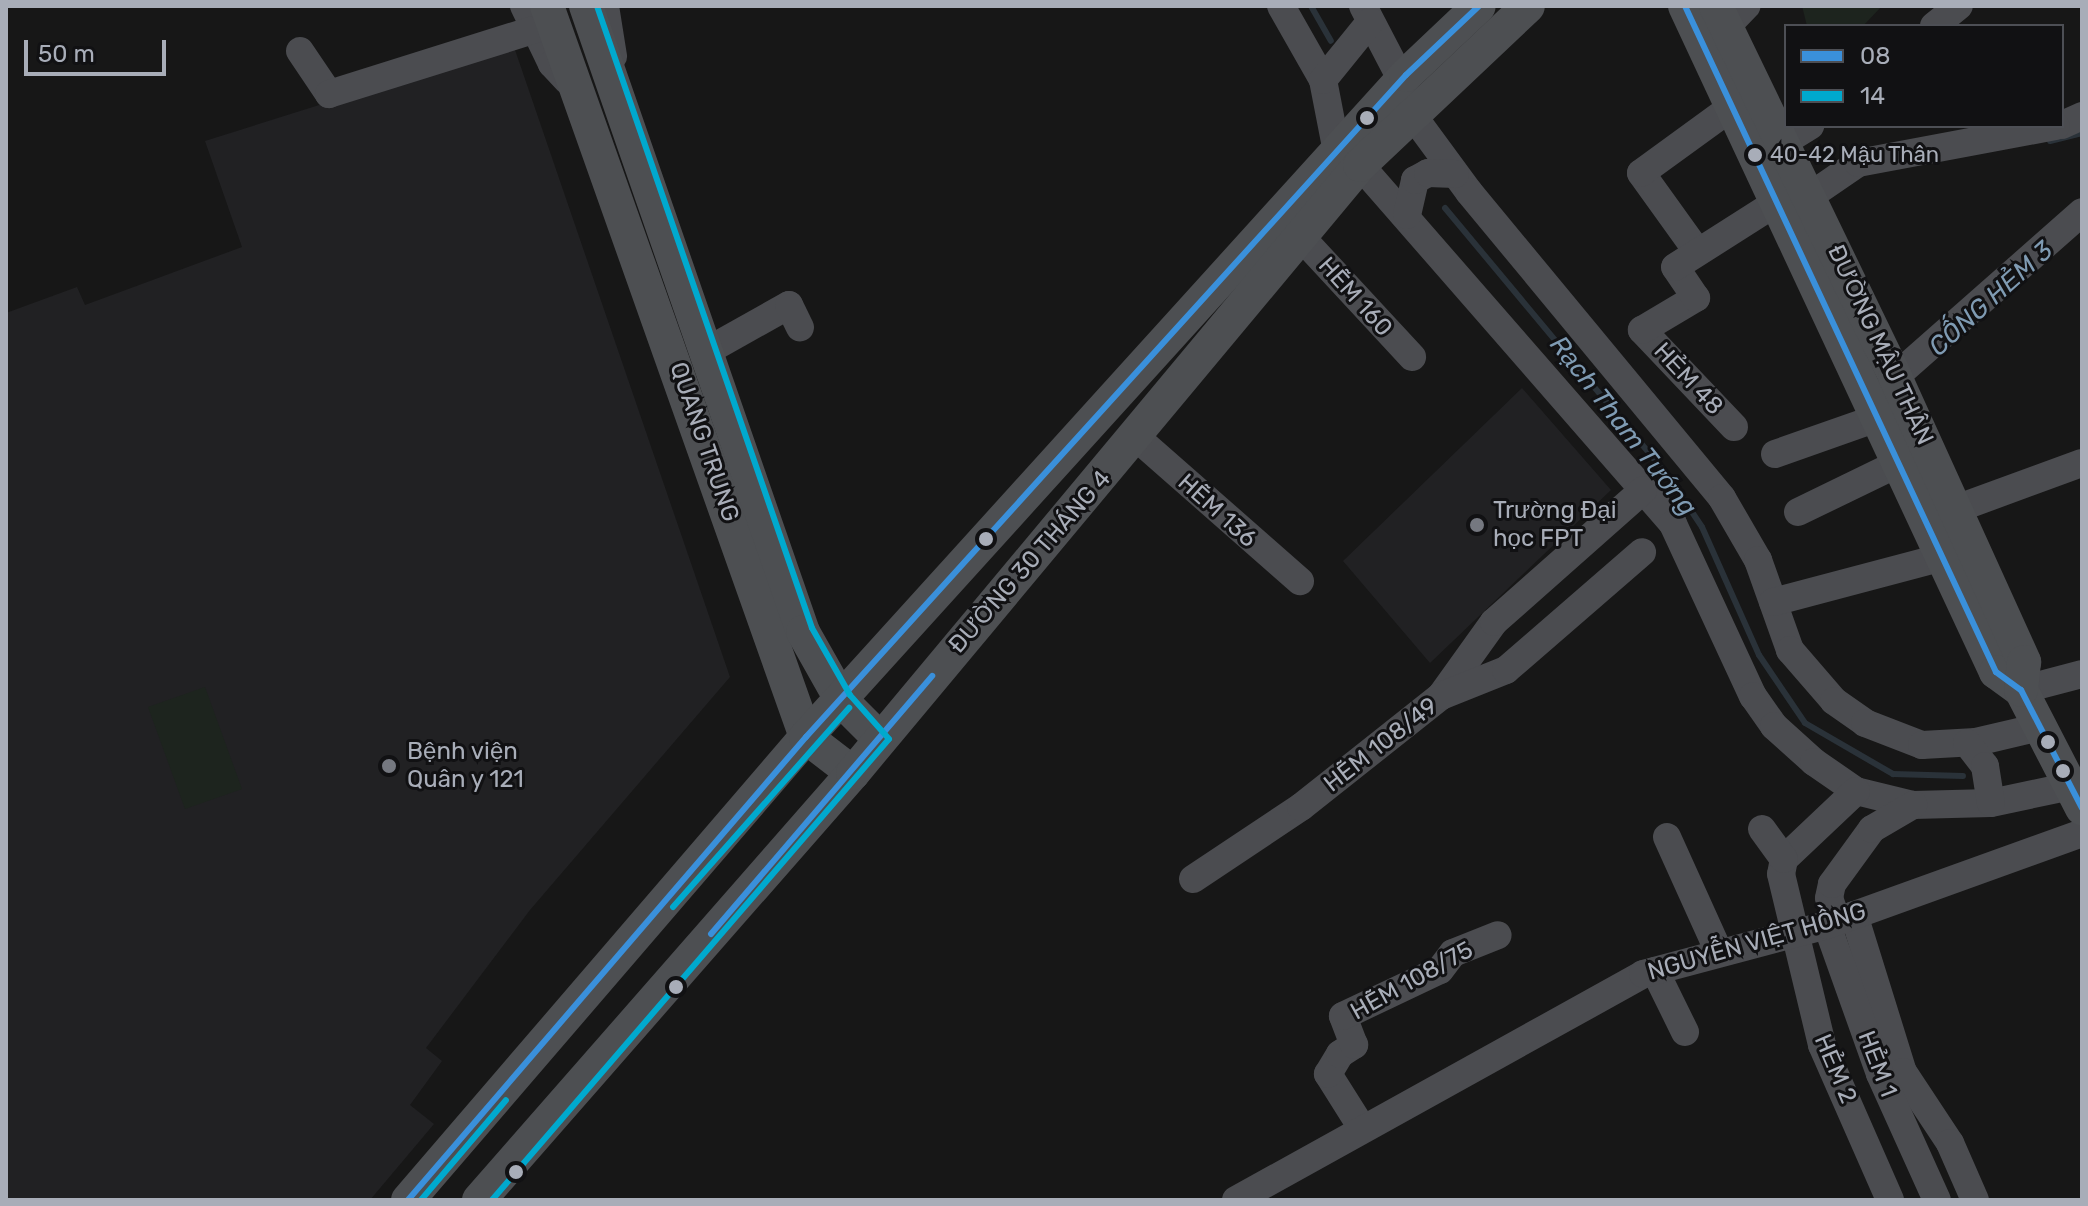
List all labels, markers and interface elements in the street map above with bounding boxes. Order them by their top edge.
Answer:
scale bar [28,24,170,74]
legend [1784,24,2064,128]
text: 50 m [38,40,95,68]
text: 08 [1860,42,1891,70]
text: 14 [1860,82,1885,110]
unlabelled marker [1359,110,1375,126]
place label: 40-42 Mậu Thân [1770,142,1940,168]
marker: 40-42 Mậu Thân [1747,147,1763,163]
water label: CỐNG HẺM 3 [1923,235,2059,363]
street label: ĐƯỜNG MẬU THÂN [1821,240,1939,450]
street label: HẼM 160 [1312,251,1398,343]
water label: Rạch Tham Tướng [1542,329,1704,523]
street label: HẺM 48 [1647,337,1729,421]
street label: QUANG TRUNG [663,358,745,526]
street label: ĐƯỜNG 30 THÁNG 4 [943,465,1117,659]
street label: HẼM 136 [1172,468,1262,554]
place label: Trường Đại học FPT [1493,497,1617,553]
marker: Trường Đại học FPT [1468,516,1486,534]
unlabelled marker [978,531,994,547]
street label: HẼM 108/49 [1318,692,1444,798]
unlabelled marker [2040,734,2056,750]
place label: Bệnh viện Quân y 121 [407,738,525,794]
marker: Bệnh viện Quân y 121 [378,755,400,777]
unlabelled marker [2055,763,2071,779]
street label: NGUYỄN VIỆT HỒNG [1644,897,1870,987]
street label: HẼM 108/75 [1346,936,1478,1026]
unlabelled marker [668,979,684,995]
street label: HẺM 1 [1851,1027,1903,1101]
street label: HẺM 2 [1808,1030,1862,1108]
unlabelled marker [508,1164,524,1180]

